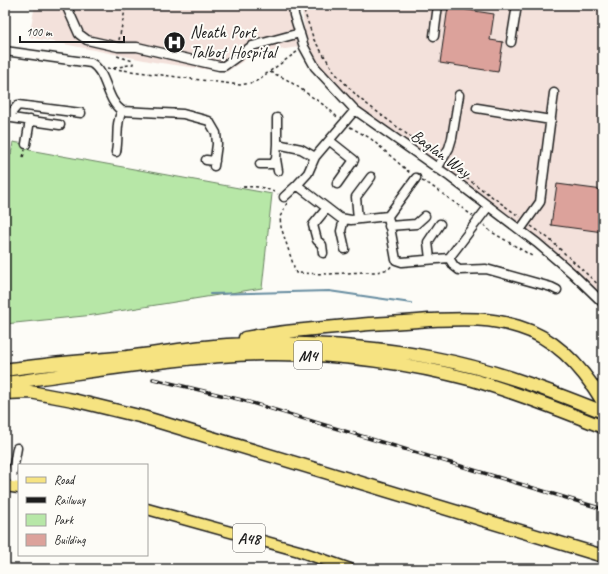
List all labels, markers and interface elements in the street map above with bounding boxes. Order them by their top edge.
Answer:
scale bar [20,18,124,44]
place label: Neath Port Talbot Hospital [190,22,279,63]
text: 100 m [26,24,53,40]
hospital icon: Neath Port Talbot Hospital [162,29,188,55]
street label: Baglan Way [407,125,476,183]
road number: M4 [294,341,322,369]
legend [18,464,148,556]
text: Road [54,472,76,488]
text: Railway [54,492,86,508]
text: Park [54,512,75,528]
road number: A48 [233,524,265,552]
text: Building [54,532,86,548]

